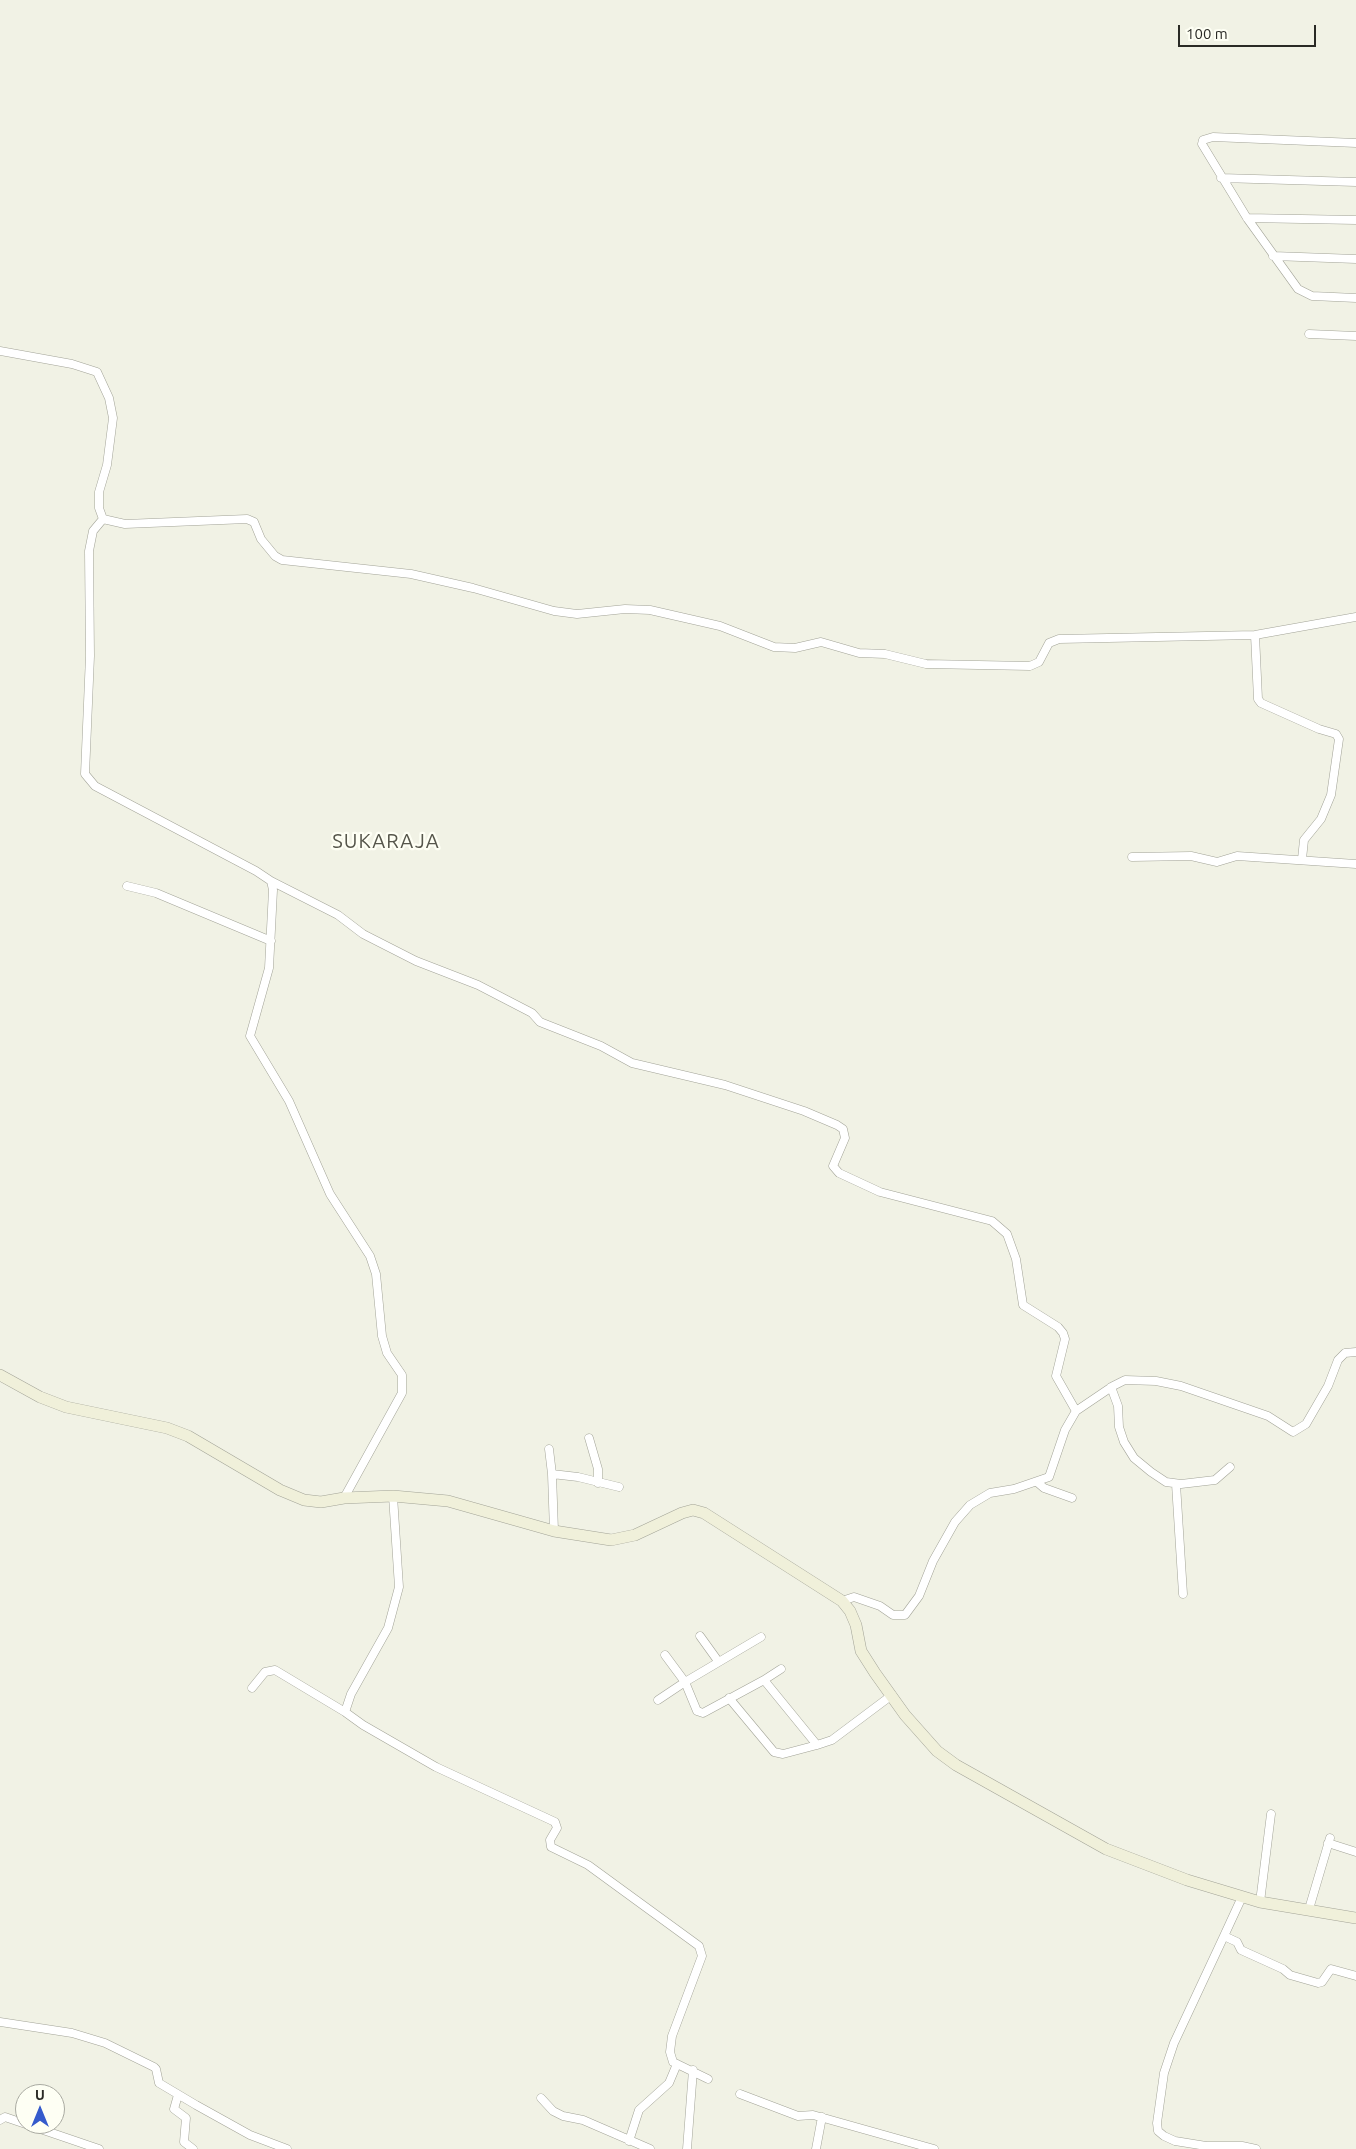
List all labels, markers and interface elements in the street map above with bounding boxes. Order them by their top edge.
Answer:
scale bar [1181,15,1318,47]
text: 100 m [1186,25,1228,42]
district label: SUKARAJA [331,829,441,853]
north arrow [15,2084,65,2134]
text: U [35,2087,45,2103]

